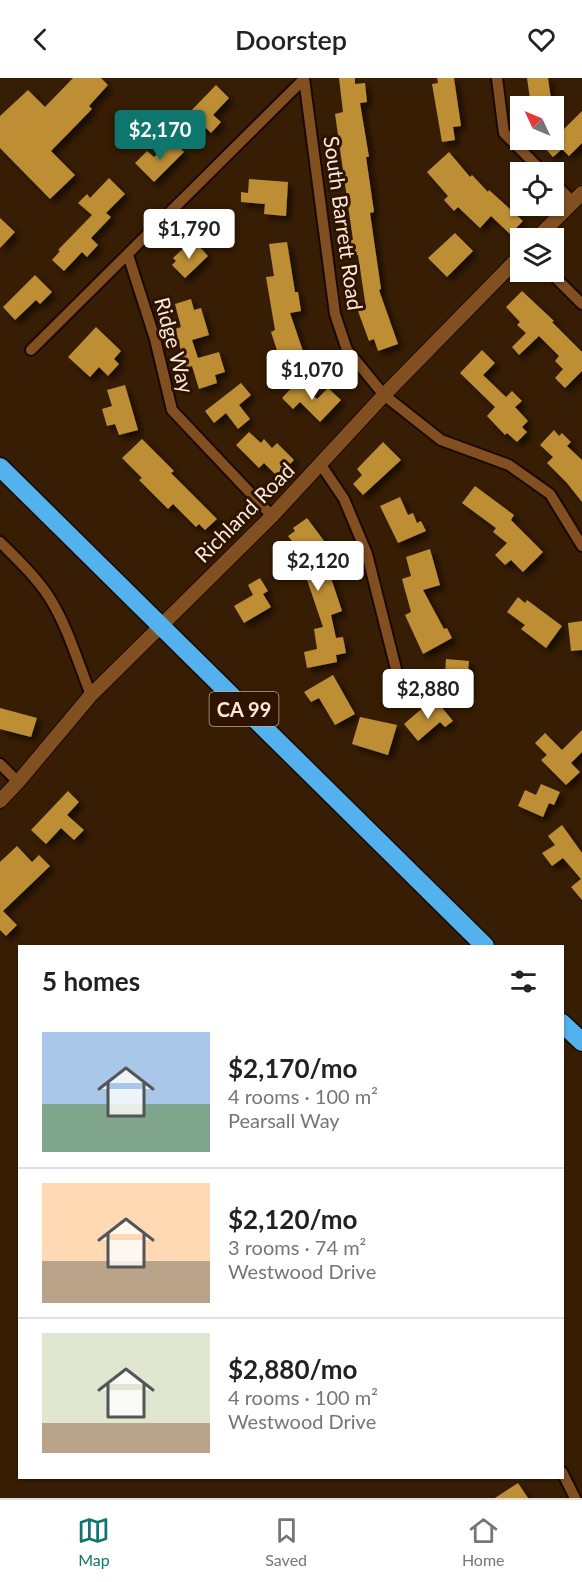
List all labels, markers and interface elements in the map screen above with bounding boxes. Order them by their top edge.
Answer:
icon: back [24,23,57,56]
text: Doorstep [235,23,347,56]
icon: heart [525,23,558,56]
north arrow [510,96,564,150]
map controls [510,96,564,282]
pin: $2,170 [111,110,209,161]
text: $2,170 [129,117,191,141]
street label: South Barrett Road [319,134,369,312]
button: locate [510,162,564,216]
pin: $1,790 [140,209,238,260]
text: $1,790 [158,216,220,240]
button: layers [510,228,564,282]
street label: Ridge Way [150,294,200,396]
pin: $1,070 [263,350,361,401]
text: $1,070 [281,357,343,381]
street label: Richland Road [189,457,299,567]
pin: $2,120 [269,541,367,592]
text: $2,120 [287,548,349,572]
pin: $2,880 [379,669,477,720]
text: $2,880 [397,676,459,700]
road number: CA 99 [210,692,278,726]
text: 5 homes [42,965,140,997]
icon: filters [507,965,540,998]
text: $2,170/mo [228,1052,358,1084]
icon: home [90,1056,162,1128]
text: 4 rooms · 100 m² [228,1084,378,1108]
text: Pearsall Way [228,1108,340,1132]
text: $2,120/mo [228,1203,358,1235]
icon: home [90,1207,162,1279]
text: 3 rooms · 74 m² [228,1235,366,1259]
text: Westwood Drive [228,1259,376,1283]
text: $2,880/mo [228,1353,358,1385]
icon: home [90,1357,162,1429]
text: 4 rooms · 100 m² [228,1385,378,1409]
text: Westwood Drive [228,1409,376,1433]
tab: Map [77,1514,110,1569]
tab: Saved [265,1514,307,1569]
tab: Home [462,1514,505,1569]

